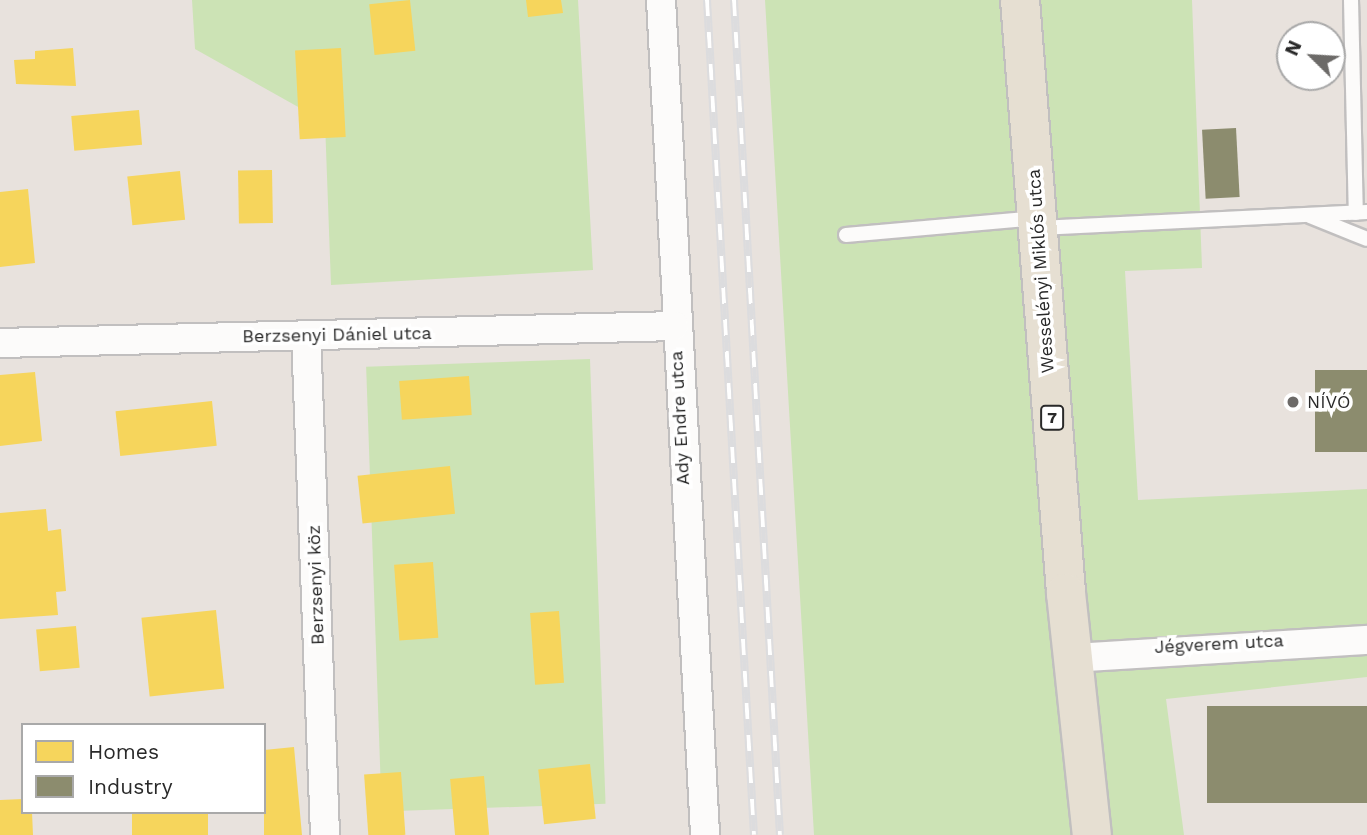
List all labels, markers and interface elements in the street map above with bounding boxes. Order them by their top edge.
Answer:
north arrow [1276,21,1346,91]
text: N [1280,37,1307,59]
street label: Wesselényi Miklós utca [1023,168,1059,374]
street label: Berzsenyi Dániel utca [242,323,432,347]
street label: Ady Endre utca [666,350,694,486]
place label: NÍVÓ [1307,391,1350,413]
marker: NÍVÓ [1285,394,1301,410]
road number: 7 [1040,406,1064,430]
street label: Berzsenyi köz [303,525,329,645]
street label: Jégverem utca [1154,630,1284,658]
legend [21,723,266,814]
text: Homes [88,739,159,764]
text: Industry [88,774,173,799]

